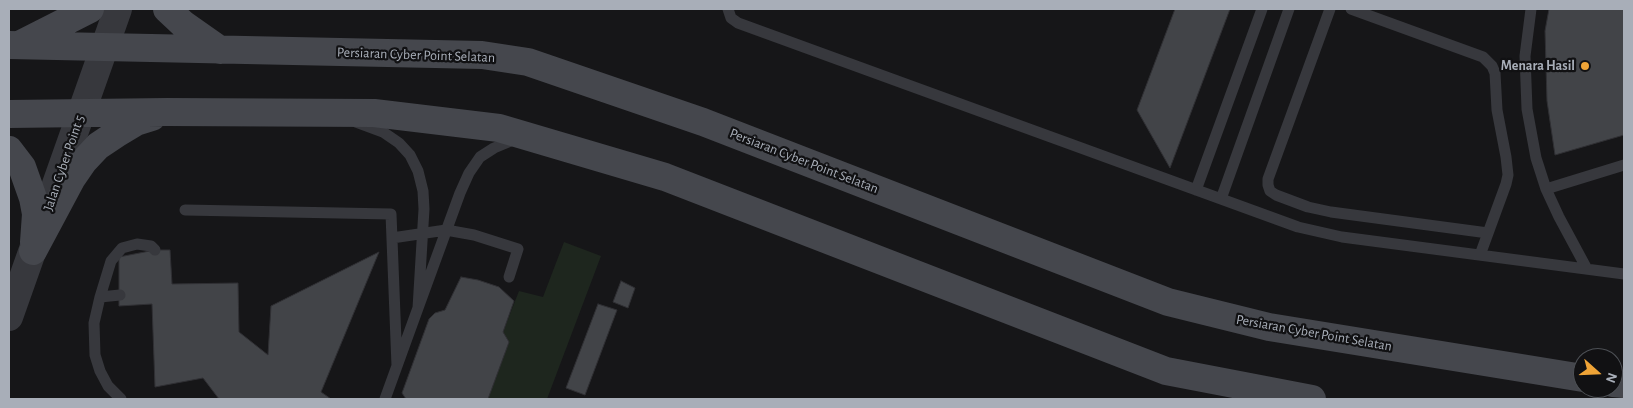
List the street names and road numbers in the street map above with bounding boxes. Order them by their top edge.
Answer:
street label: Persiaran Cyber Point Selatan [337,44,495,66]
street label: Jalan Cyber Point 5 [40,113,88,213]
street label: Persiaran Cyber Point Selatan [727,125,881,197]
street label: Persiaran Cyber Point Selatan [1235,311,1393,355]

